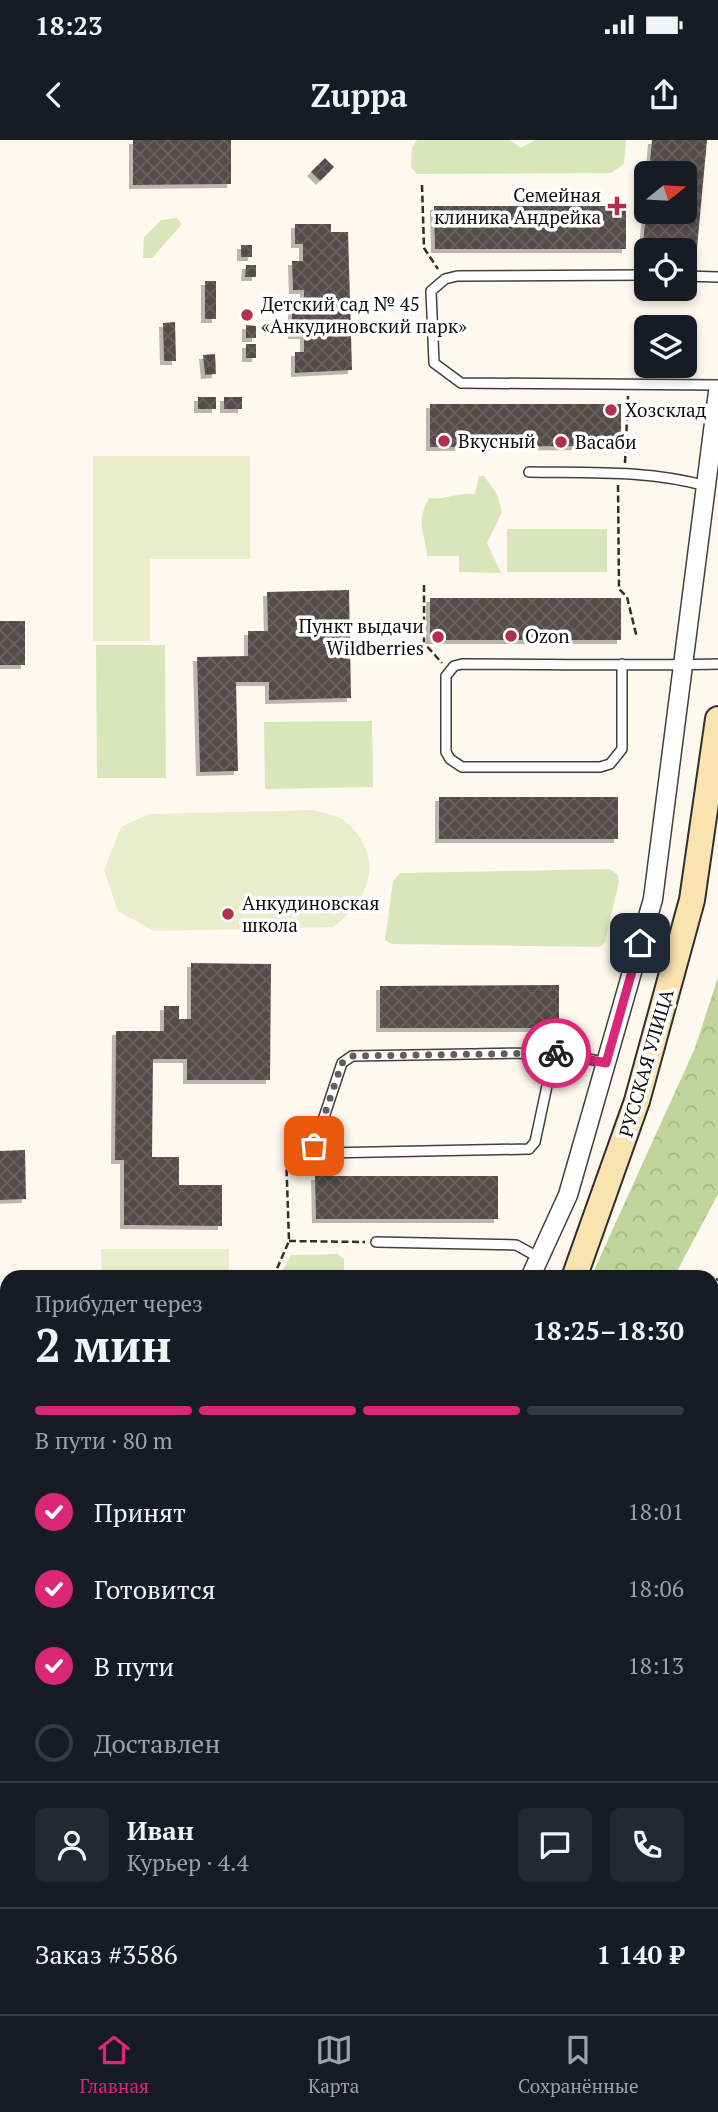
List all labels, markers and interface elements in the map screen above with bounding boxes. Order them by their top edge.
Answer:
text: 18:23 [35,8,103,42]
text: Zuppa [311,74,408,116]
icon: back [35,76,73,114]
icon: share [645,76,683,114]
north arrow [634,161,696,224]
map controls [634,161,697,378]
place label: Семейная клиника Андрейка [434,182,601,229]
marker: Семейная клиника Андрейка [607,196,627,216]
button: locate [634,238,697,301]
place label: Детский сад № 45 «Анкудиновский парк» [261,291,467,338]
marker: Детский сад № 45 «Анкудиновский парк» [239,307,255,323]
button: layers [634,315,697,378]
place label: Хозсклад [625,397,707,422]
marker: Хозсклад [603,402,619,418]
place label: Вкусный [458,428,536,453]
place label: Васаби [575,429,637,454]
marker: Вкусный [436,433,452,449]
marker: Васаби [553,434,569,450]
place label: Пункт выдачи Wildberries [299,613,424,660]
place label: Ozon [525,623,570,648]
marker: Ozon [503,628,519,644]
marker: Пункт выдачи Wildberries [430,629,446,645]
place label: Анкудиновская школа [242,890,380,937]
marker: Анкудиновская школа [220,906,236,922]
pin [610,913,670,973]
icon: home [621,924,659,962]
street label: РУССКАЯ УЛИЦА [612,986,679,1140]
courier [521,1018,591,1088]
icon: bike [537,1034,575,1072]
pin [284,1116,344,1176]
icon: bag [295,1127,333,1165]
text: Прибудет через [35,1288,203,1319]
text: 18:25–18:30 [532,1313,684,1347]
text: 2 мин [35,1314,172,1375]
text: В пути · 80 m [35,1425,173,1456]
icon: check [35,1493,73,1531]
text: Принят [94,1495,186,1529]
text: 18:01 [627,1496,684,1527]
icon: check [35,1570,73,1608]
text: Готовится [94,1572,216,1606]
text: 18:06 [627,1573,684,1604]
icon: check [35,1647,73,1685]
text: В пути [94,1649,174,1683]
text: 18:13 [627,1650,684,1681]
text: Доставлен [94,1726,220,1760]
button: person [35,1808,109,1882]
button: chat [518,1808,592,1882]
button: phone [610,1808,684,1882]
text: Иван [127,1813,194,1847]
text: Курьер · 4.4 [127,1847,249,1878]
text: Заказ #3586 [35,1937,178,1971]
text: 1 140 ₽ [597,1937,684,1971]
tab: Главная [79,2031,149,2098]
tab: Карта [308,2031,359,2098]
tab: Сохранённые [518,2031,639,2098]

